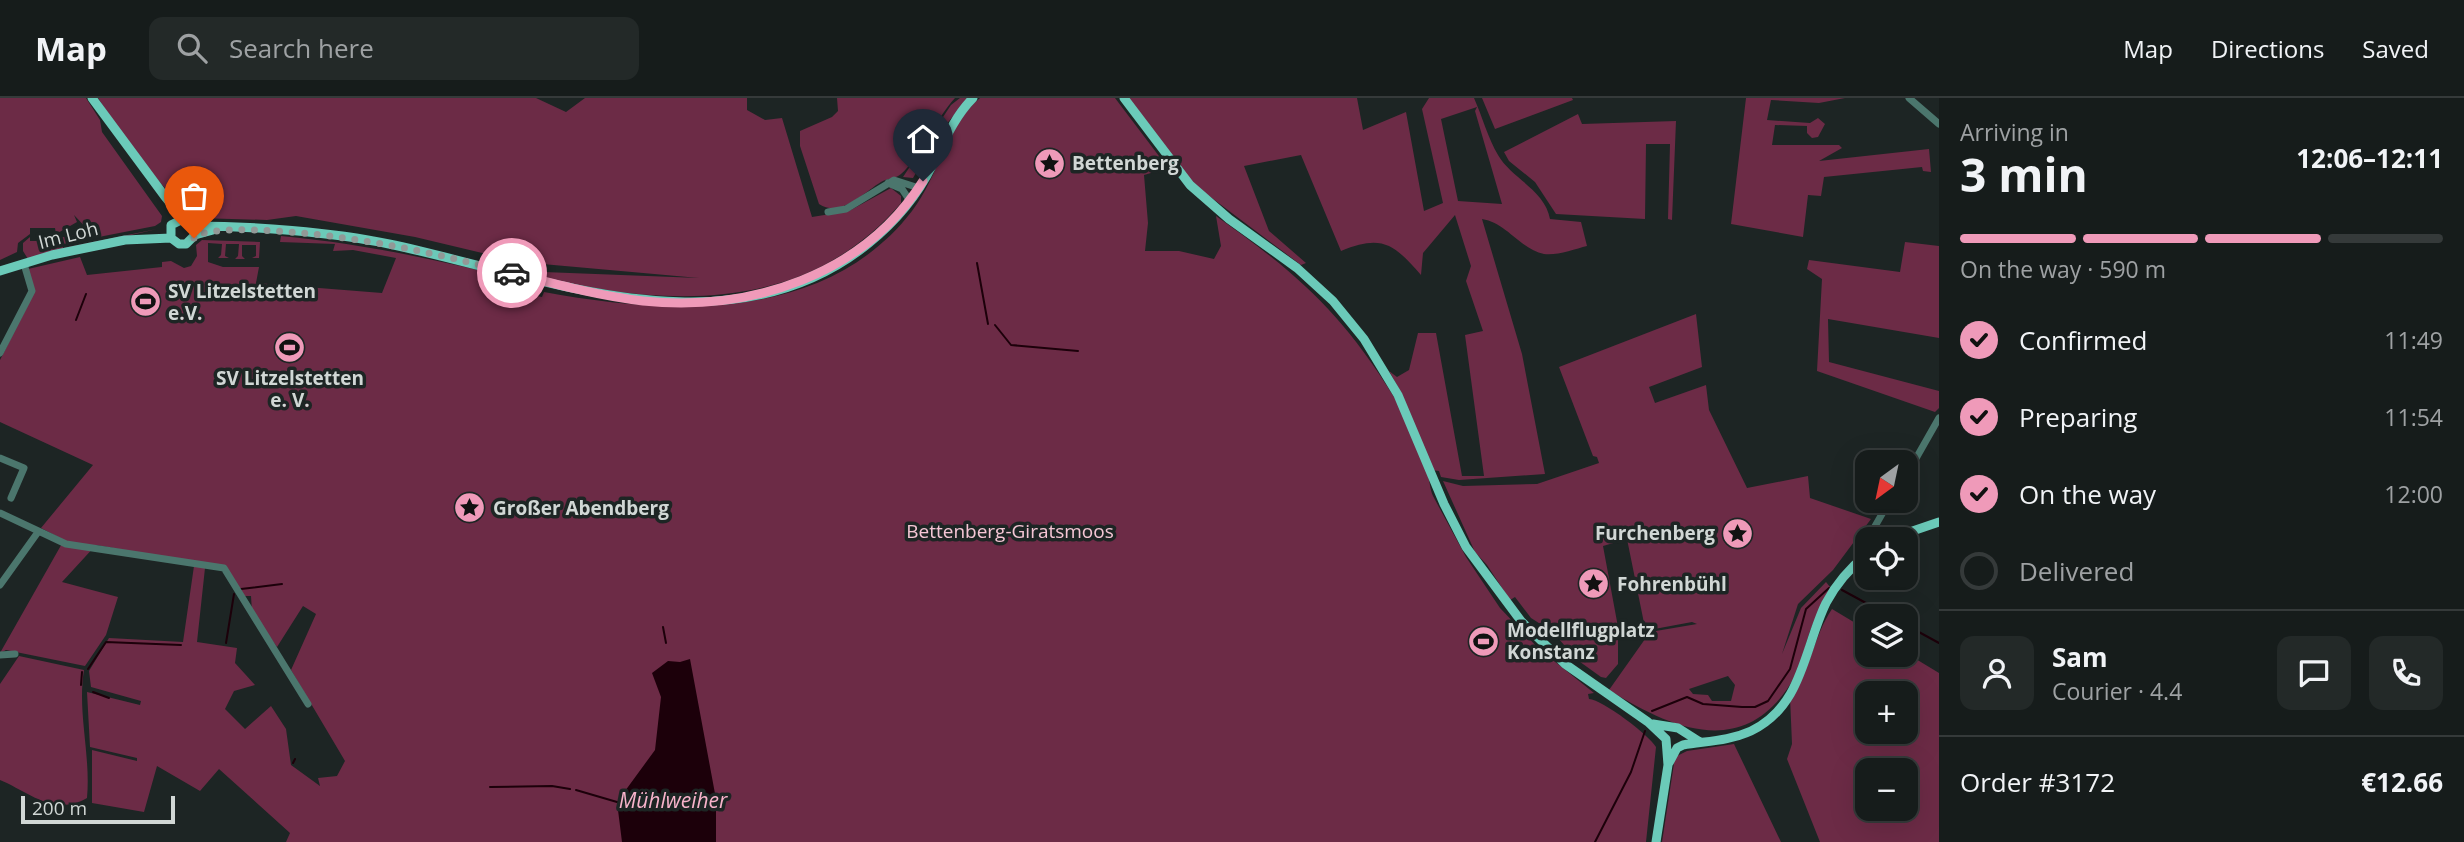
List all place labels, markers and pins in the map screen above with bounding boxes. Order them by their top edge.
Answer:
pin [893,109,953,181]
place icon: Bettenberg [1032,146,1066,180]
place label: Bettenberg [1072,150,1179,176]
pin [164,166,224,238]
place label: SV Litzelstetten e.V. [168,278,316,326]
sports icon: SV Litzelstetten e.V. [128,285,162,319]
sports icon: SV Litzelstetten e. V. [273,330,307,364]
place label: SV Litzelstetten e. V. [216,365,364,413]
place icon: Großer Abendberg [453,491,487,525]
place label: Großer Abendberg [493,495,669,521]
place icon: Furchenberg [1721,516,1755,550]
place label: Furchenberg [1595,520,1715,546]
place icon: Fohrenbühl [1577,567,1611,601]
place label: Fohrenbühl [1617,571,1727,597]
place label: Modellflugplatz Konstanz [1507,617,1655,665]
sports icon: Modellflugplatz Konstanz [1467,624,1501,658]

